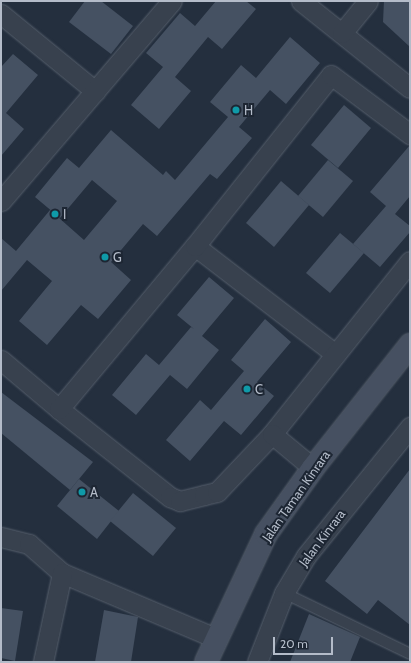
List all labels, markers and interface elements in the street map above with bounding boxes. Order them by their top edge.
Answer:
place label: H [244,102,253,118]
marker: H [231,105,241,115]
place label: I [63,206,66,222]
marker: I [50,209,60,219]
place label: G [113,249,122,265]
marker: G [100,252,110,262]
place label: C [255,381,263,397]
marker: C [242,384,252,394]
street label: Jalan Taman Kinrara [259,448,333,544]
place label: A [90,484,98,500]
marker: A [77,487,87,497]
street label: Jalan Kinrara [296,506,348,570]
scale bar [275,629,335,655]
text: 20 m [280,636,308,651]

